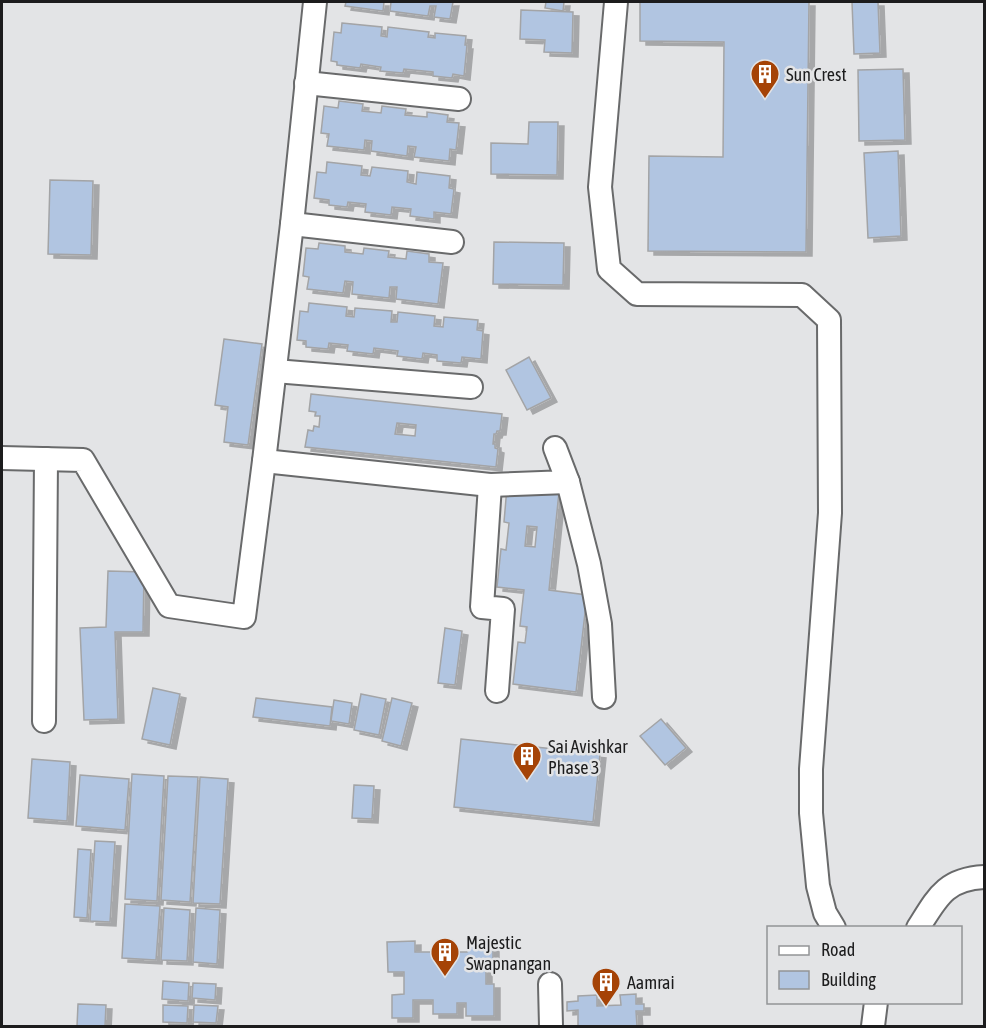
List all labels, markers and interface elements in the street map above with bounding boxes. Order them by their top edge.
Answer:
building icon: Sun Crest [749,58,781,100]
place label: Sun Crest [786,64,847,85]
place label: Sai Avishkar Phase 3 [548,736,628,778]
building icon: Sai Avishkar Phase 3 [511,740,543,782]
legend [767,926,962,1004]
place label: Majestic Swapnangan [466,932,551,974]
building icon: Majestic Swapnangan [429,936,461,978]
text: Road [821,939,855,960]
building icon: Aamrai [590,966,622,1008]
text: Building [821,969,876,990]
place label: Aamrai [627,972,675,993]

